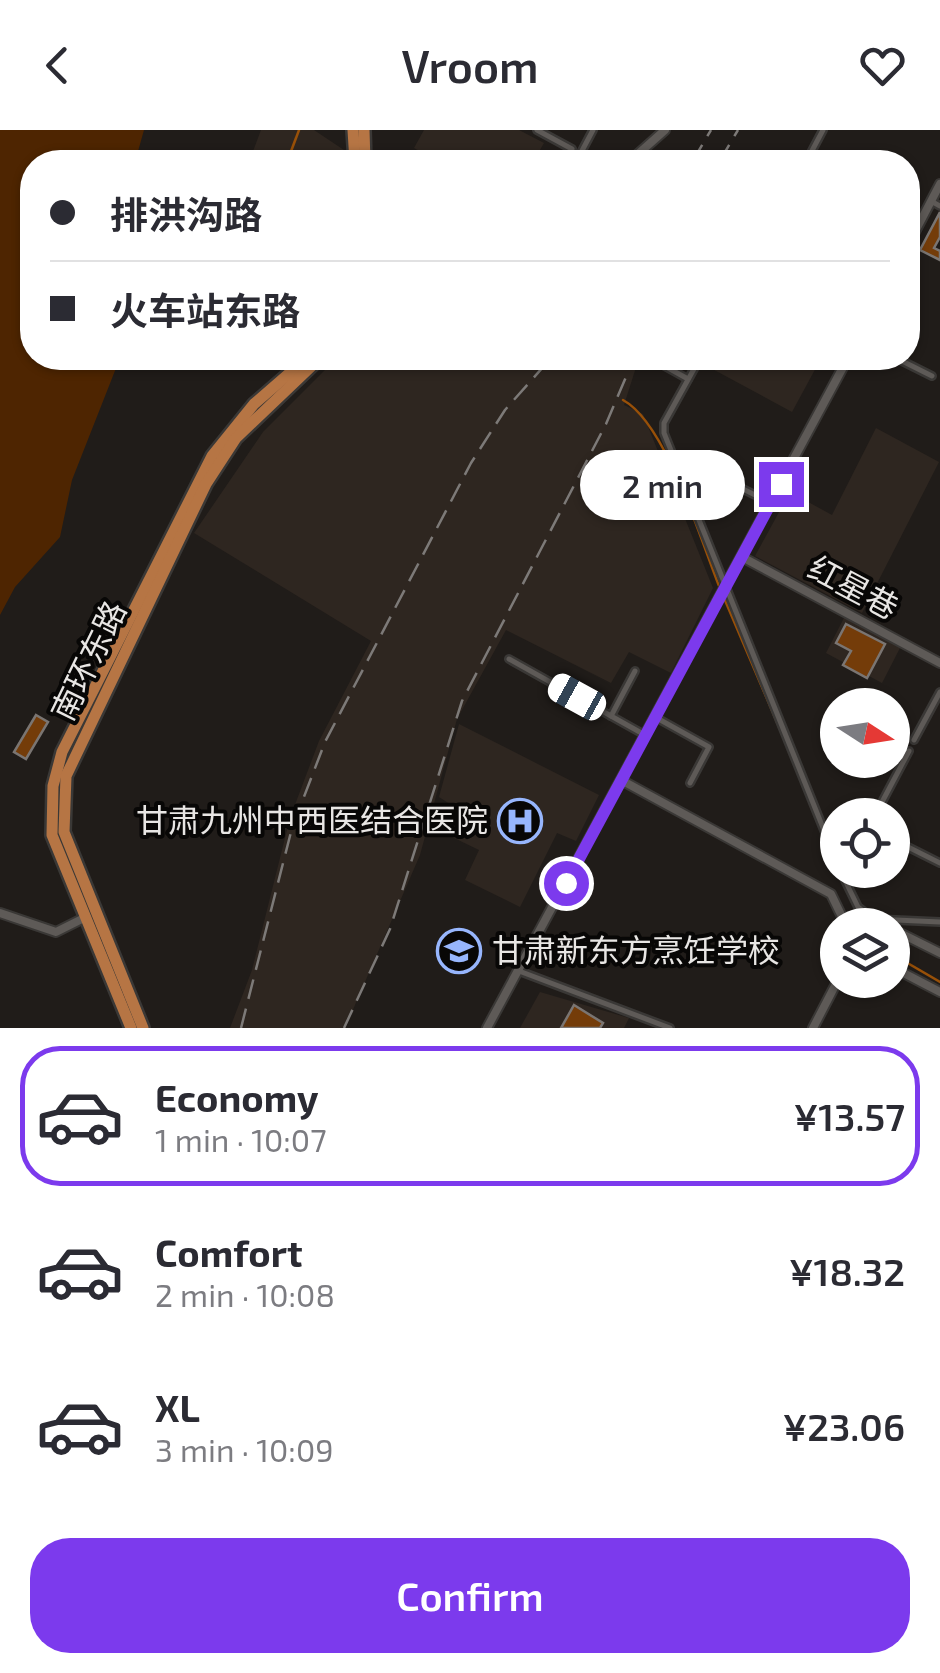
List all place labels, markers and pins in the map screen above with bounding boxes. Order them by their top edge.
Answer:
hospital icon: 甘肃九州中西医结合医院 [497,798,543,844]
place label: 甘肃九州中西医结合医院 [136,800,488,838]
school or university icon: 甘肃新东方烹饪学校 [436,928,482,974]
place label: 甘肃新东方烹饪学校 [492,930,780,968]

